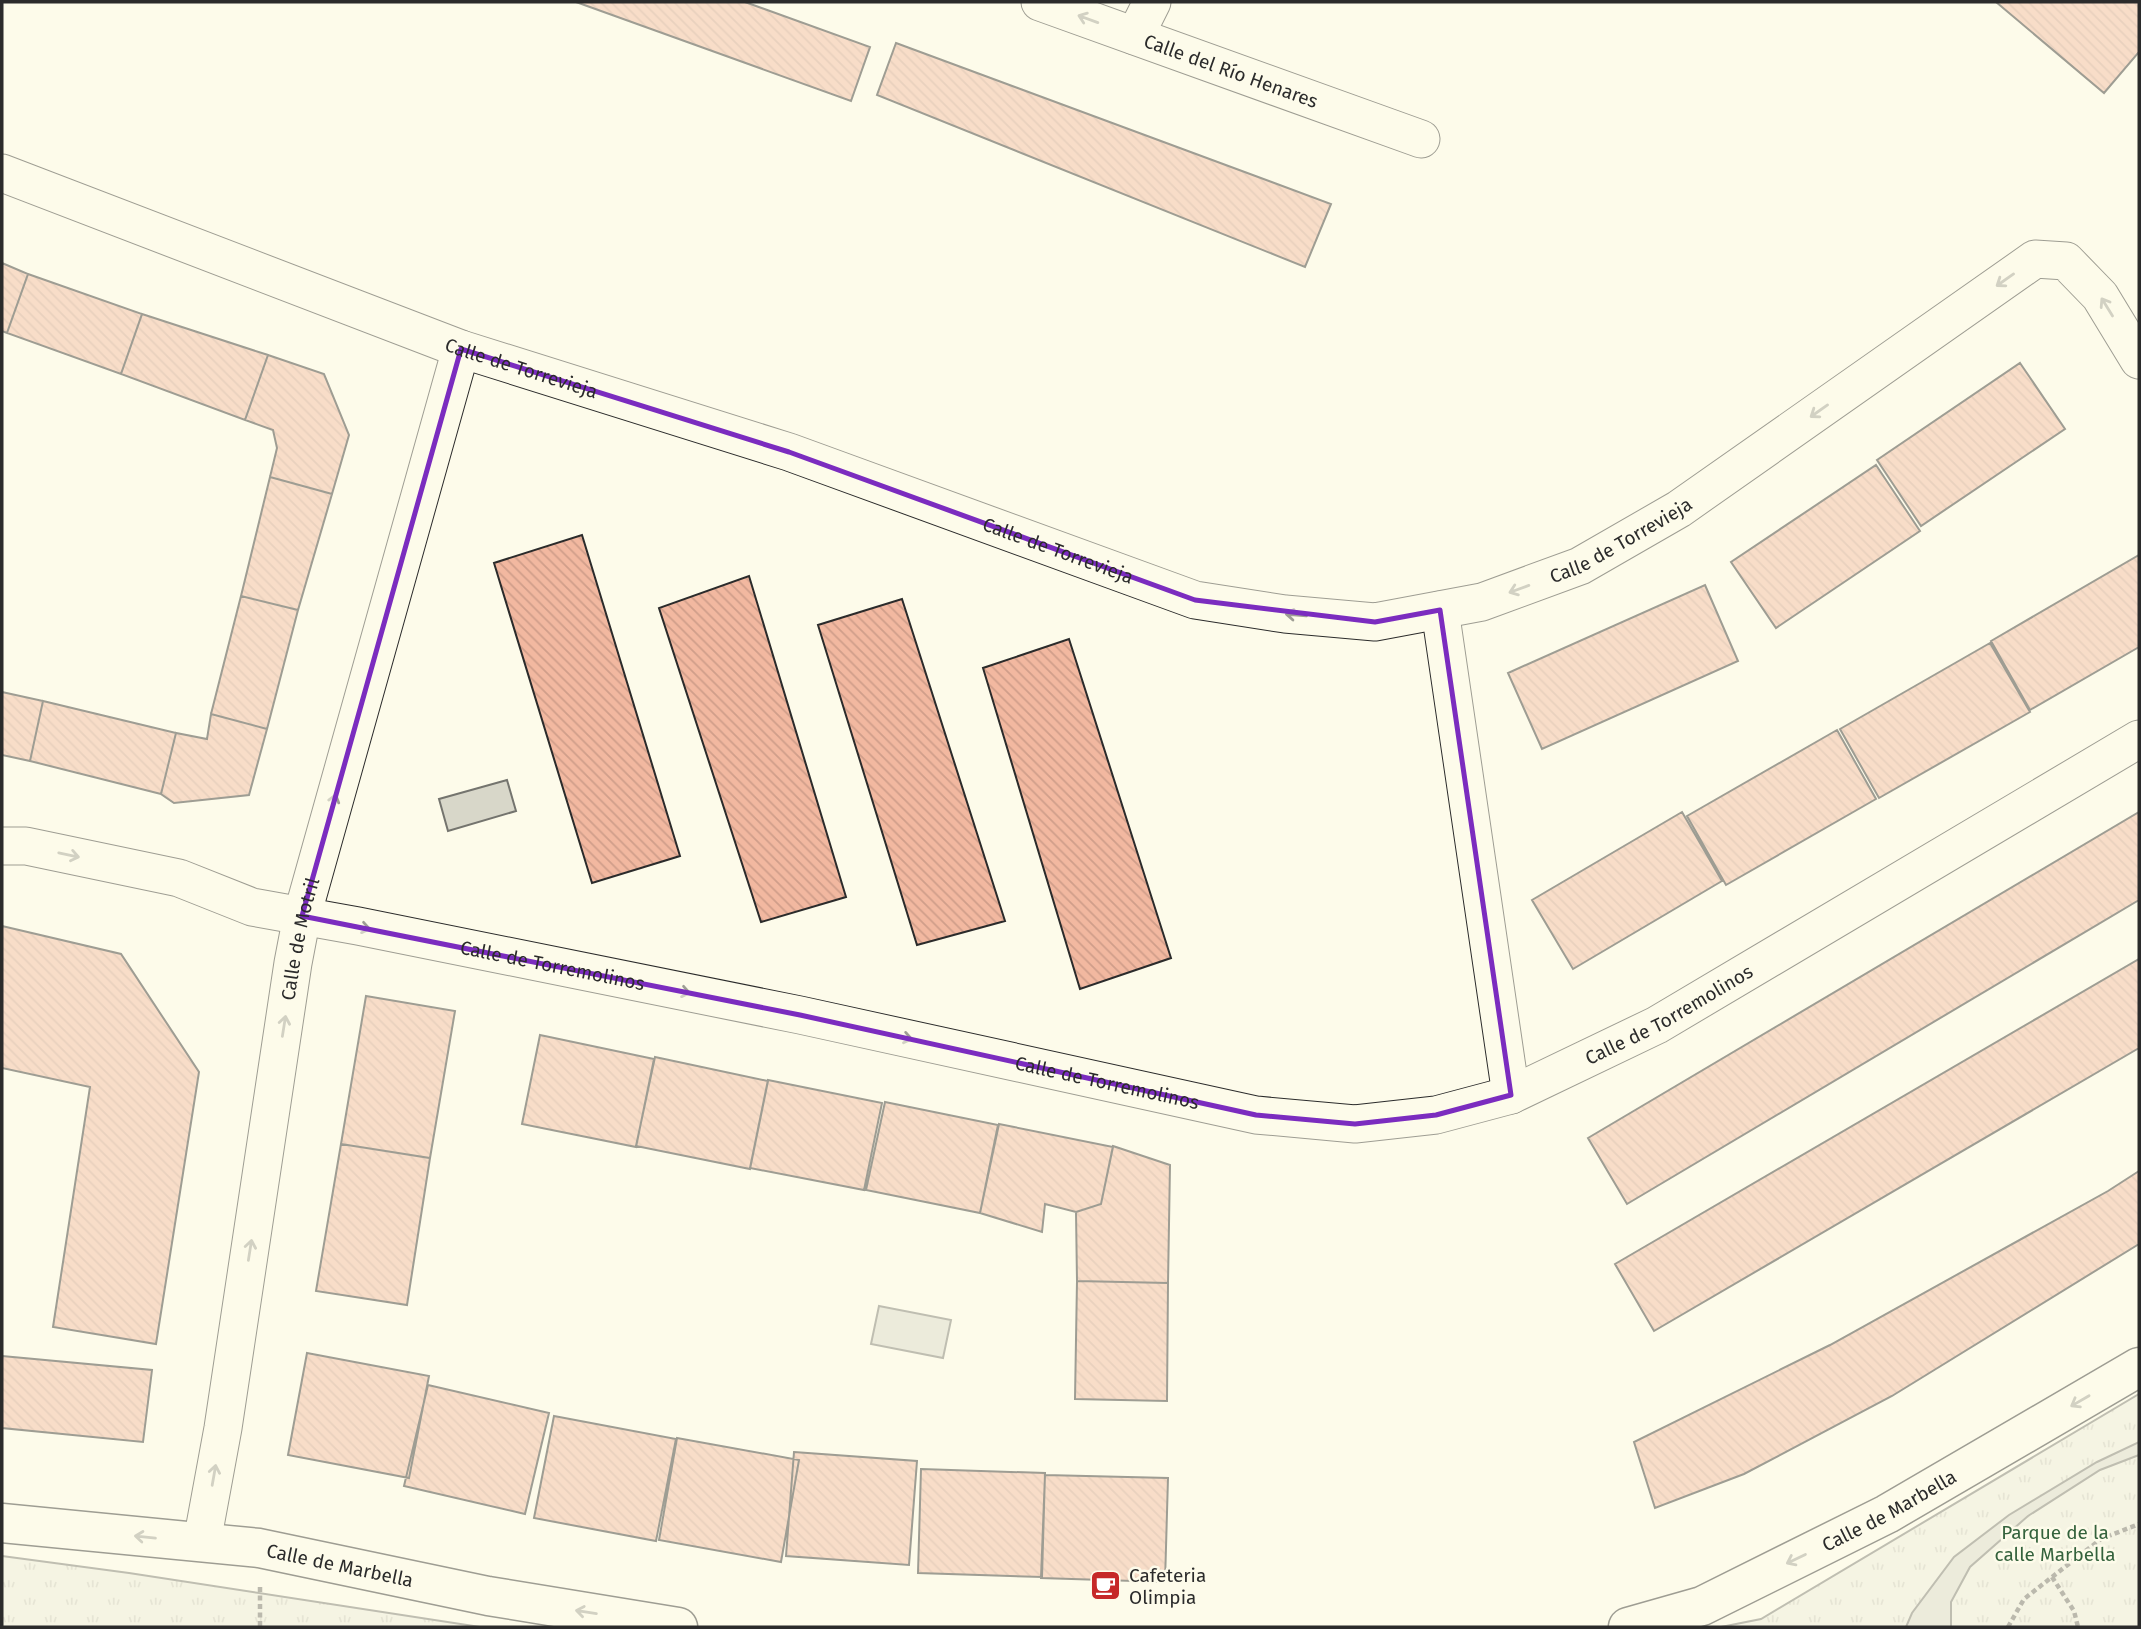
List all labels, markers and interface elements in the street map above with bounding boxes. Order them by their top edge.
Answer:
one-way arrow [1077,12,1099,24]
street label: Calle del Río Henares [1141,29,1321,113]
one-way arrow [1996,273,2015,288]
one-way arrow [2099,298,2113,318]
street label: Calle de Torrevieja [442,333,601,403]
one-way arrow [1810,404,1829,418]
street label: Calle de Torrevieja [1546,493,1697,588]
street label: Calle de Torrevieja [980,513,1137,589]
one-way arrow [1508,583,1530,596]
one-way arrow [1285,608,1308,621]
one-way arrow [328,793,341,815]
one-way arrow [57,849,80,863]
street label: Calle de Motril [277,875,324,1002]
one-way arrow [348,920,371,934]
street label: Calle de Torremolinos [458,936,647,995]
street label: Calle de Torremolinos [1581,960,1757,1070]
one-way arrow [668,984,691,998]
one-way arrow [277,1015,290,1037]
one-way arrow [890,1031,913,1045]
street label: Calle de Torremolinos [1013,1052,1201,1114]
one-way arrow [243,1240,256,1262]
one-way arrow [2071,1395,2091,1409]
one-way arrow [208,1464,221,1487]
street label: Calle de Marbella [1818,1465,1961,1556]
park label: Parque de la calle Marbella [1995,1521,2115,1566]
one-way arrow [134,1530,157,1543]
street label: Calle de Marbella [264,1539,415,1592]
one-way arrow [1786,1553,1807,1567]
place label: Cafeteria Olimpia [1129,1564,1206,1609]
cafe icon: Cafeteria Olimpia [1089,1569,1123,1603]
one-way arrow [575,1605,598,1618]

